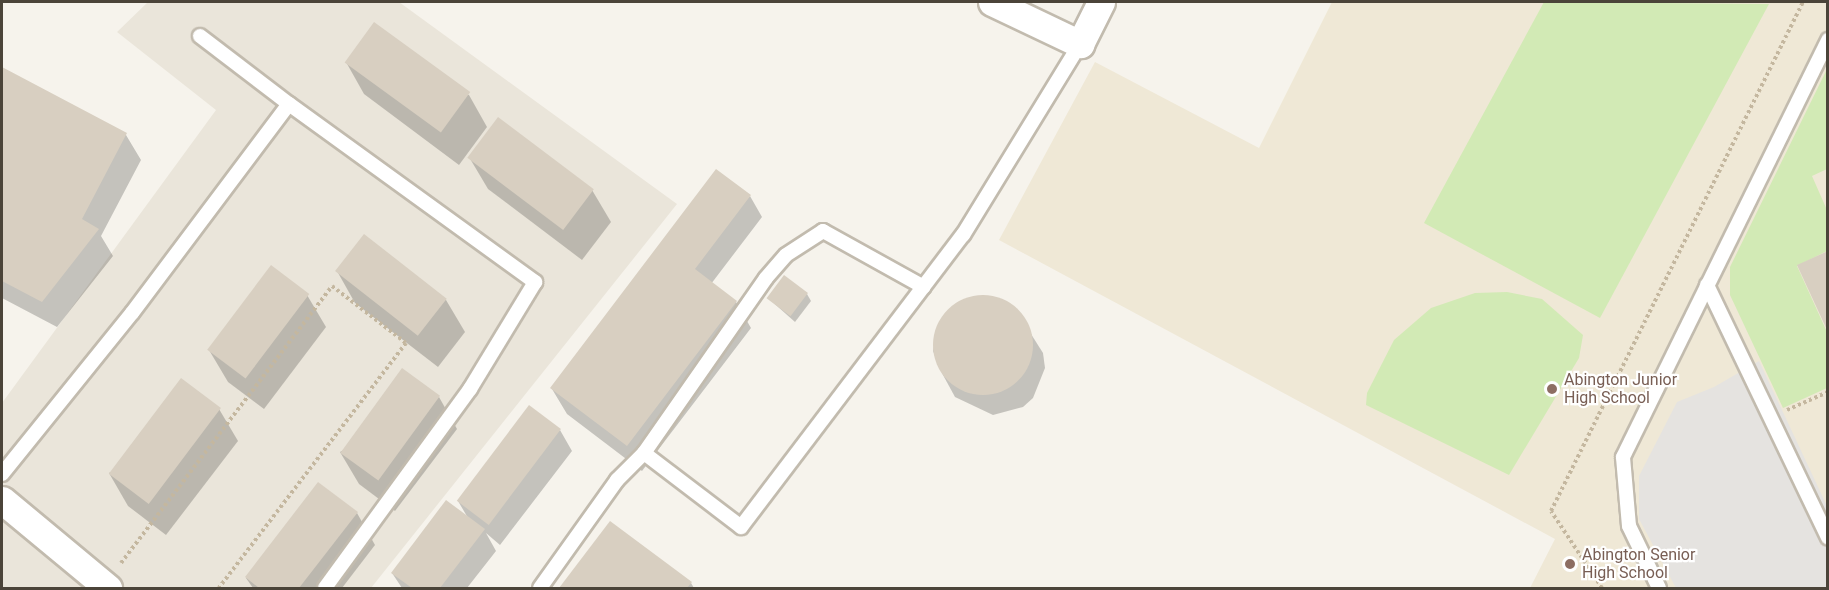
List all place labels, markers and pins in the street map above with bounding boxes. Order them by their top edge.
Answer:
place label: Abington Junior High School [1564,370,1677,408]
marker: Abington Junior High School [1545,382,1559,396]
place label: Abington Senior High School [1582,545,1695,583]
marker: Abington Senior High School [1563,557,1577,571]

